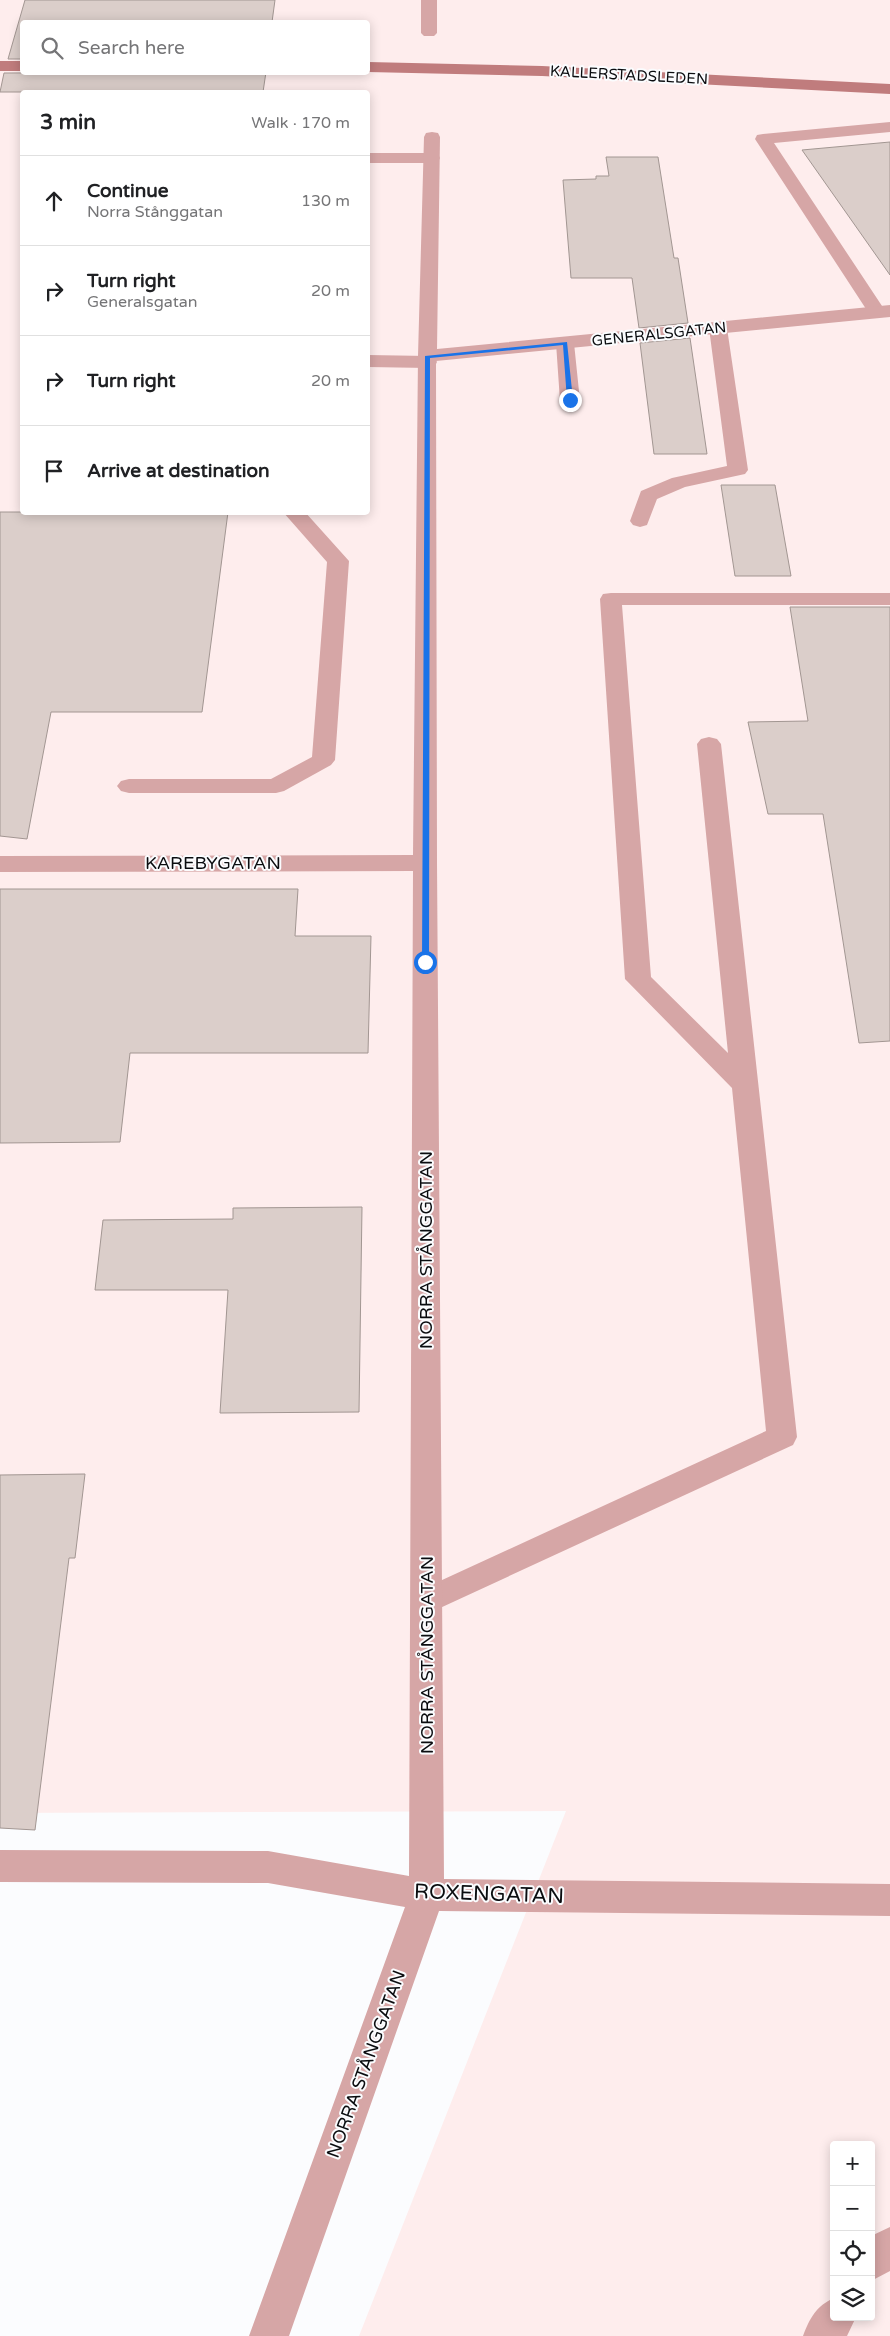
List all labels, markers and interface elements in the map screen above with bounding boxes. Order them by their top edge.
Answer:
search box [20,20,370,75]
icon: search [38,34,66,62]
text: Search here [78,37,185,59]
street label: KALLERSTADSLEDEN [550,62,708,88]
text: 3 min [40,110,96,135]
text: Walk · 170 m [251,113,350,133]
text: Continue [87,180,169,202]
icon: ahead [40,187,68,215]
text: 130 m [301,191,350,211]
text: Norra Stånggatan [87,202,223,222]
text: Turn right [87,270,175,292]
icon: right [40,277,68,305]
text: 20 m [311,281,350,301]
text: Generalsgatan [87,292,198,312]
street label: GENERALSGATAN [591,318,727,350]
icon: right [40,367,68,395]
text: Turn right [87,370,175,392]
text: 20 m [311,371,350,391]
route end [559,389,582,412]
icon: arrive [40,457,68,485]
text: Arrive at destination [87,460,270,482]
street label: KAREBYGATAN [145,852,281,874]
route start [414,951,437,974]
street label: NORRA STÅNGGATAN [415,1151,437,1349]
street label: NORRA STÅNGGATAN [416,1556,438,1754]
street label: ROXENGATAN [414,1879,564,1909]
street label: NORRA STÅNGGATAN [322,1967,410,2161]
map controls [830,2141,875,2321]
button: + [830,2141,875,2186]
button: − [830,2186,875,2231]
button: locate [830,2231,875,2276]
button: layers [830,2276,875,2321]

